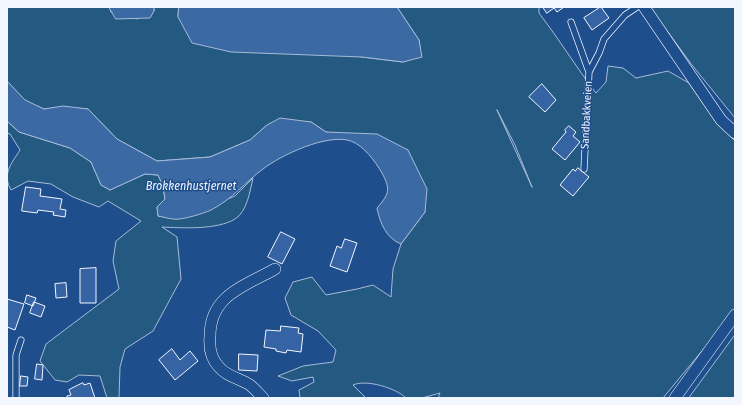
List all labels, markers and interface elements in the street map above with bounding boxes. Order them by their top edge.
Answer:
street label: Sandbakkveien [579,81,595,149]
water label: Brokkenhustjernet [146,180,236,194]

